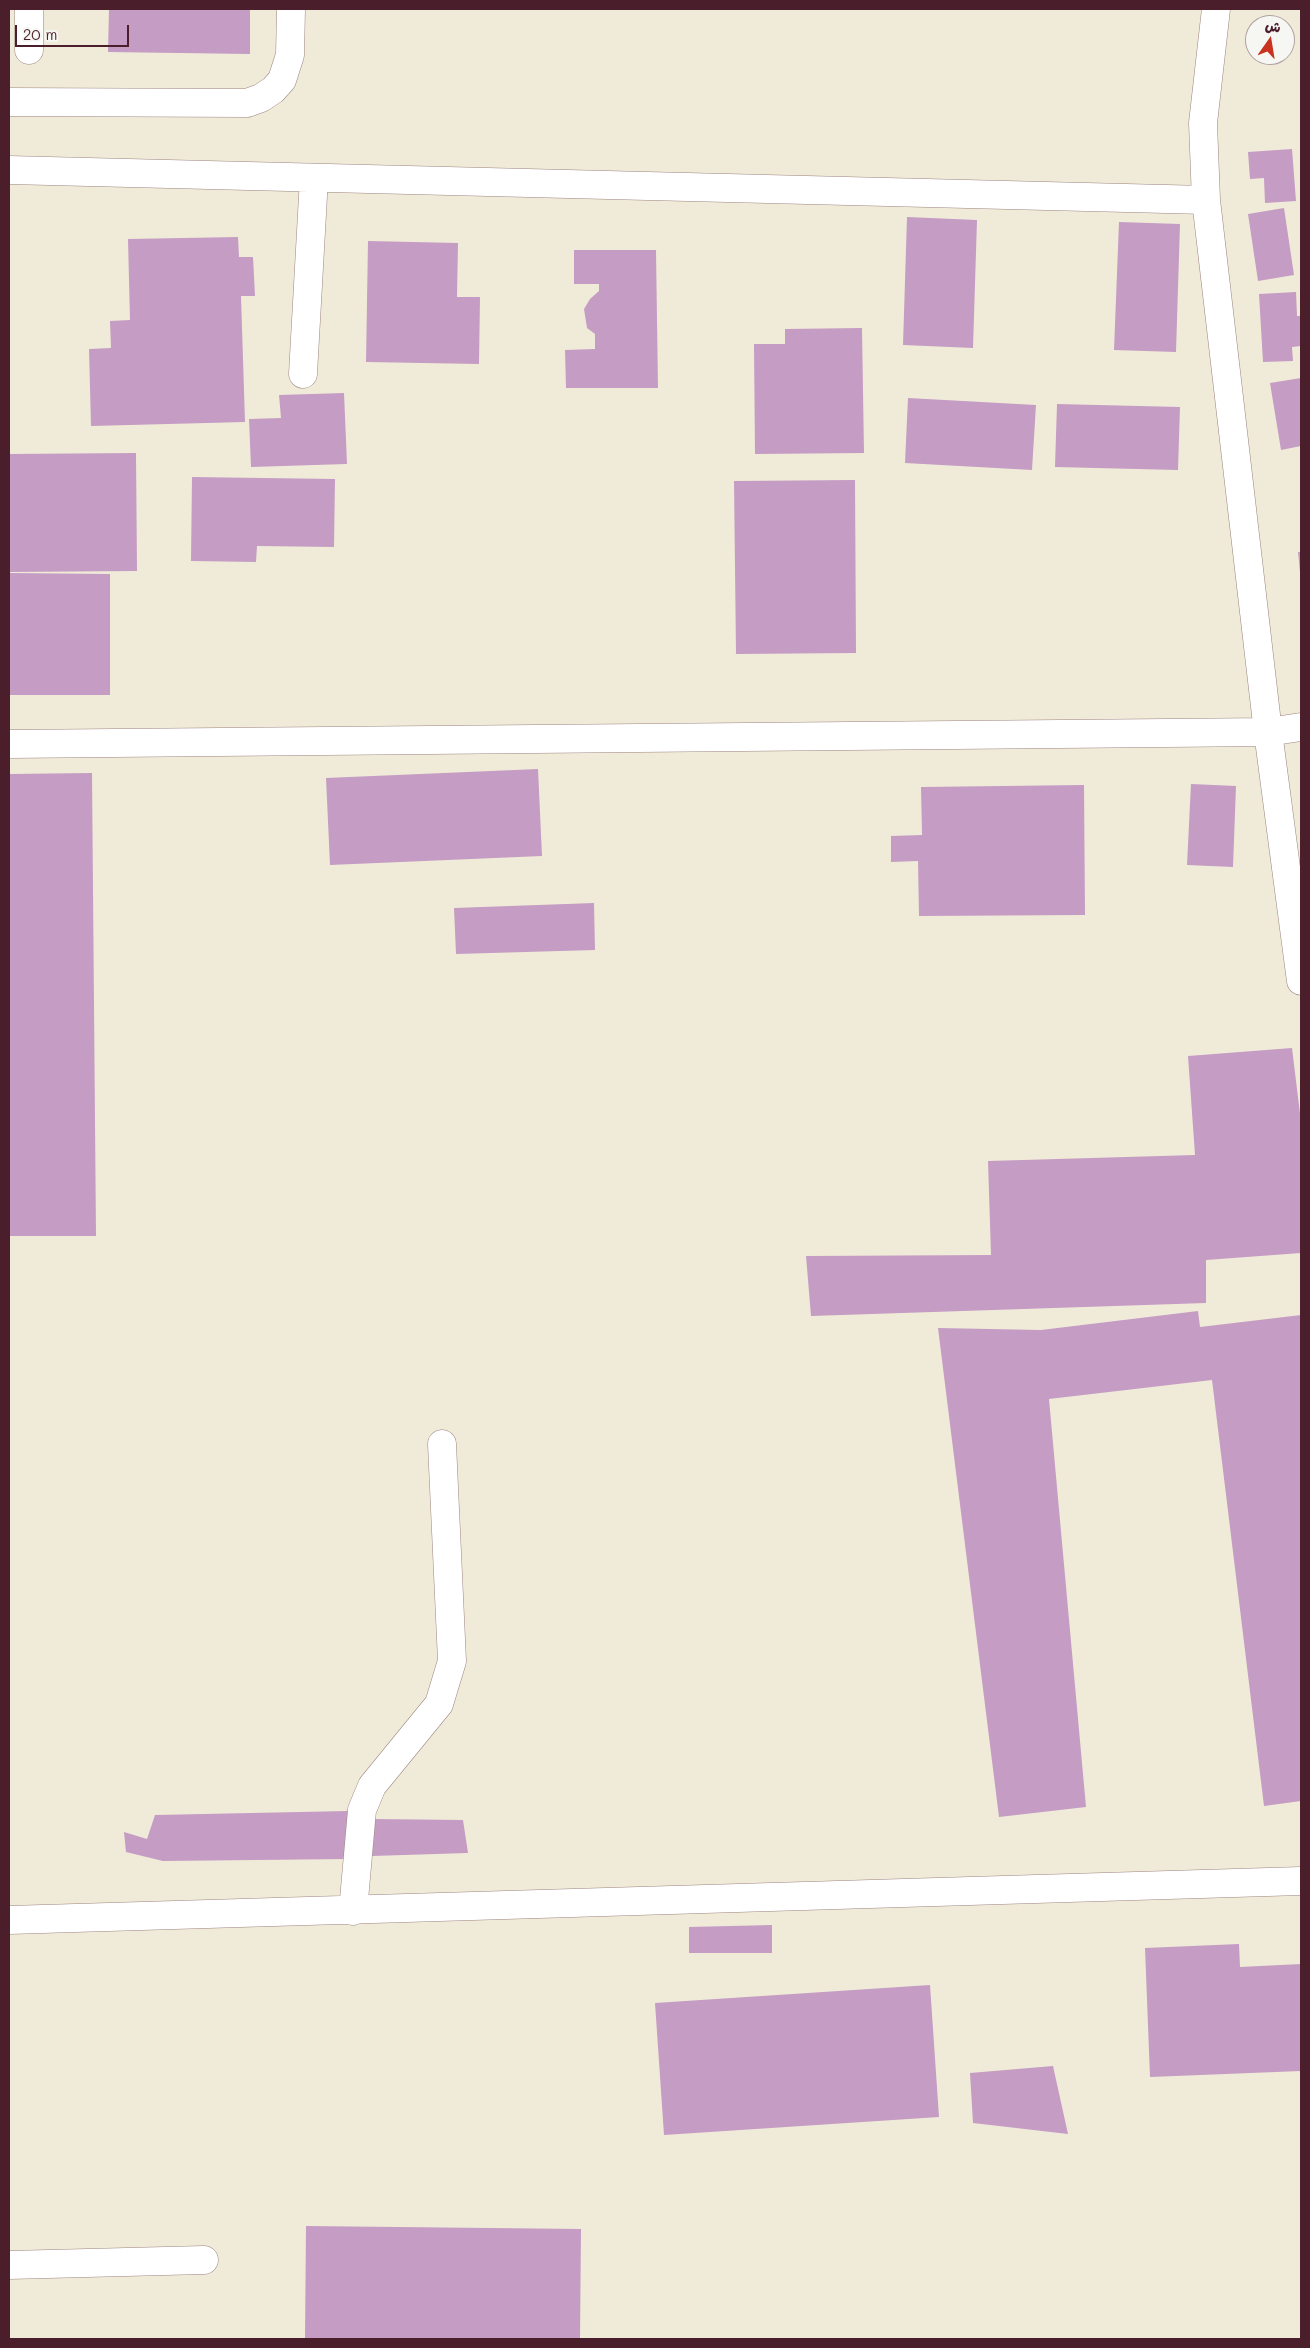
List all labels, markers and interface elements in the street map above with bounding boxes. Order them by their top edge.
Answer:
scale bar [18,15,131,47]
north arrow [1245,15,1295,65]
text: ش [1264,15,1283,37]
text: 20 m [23,24,57,44]

